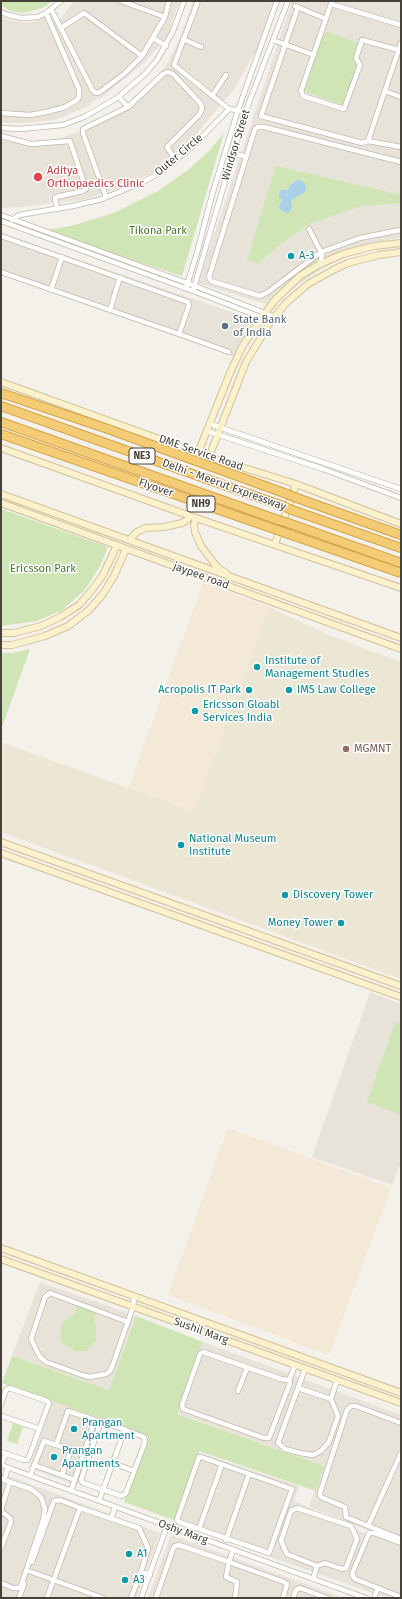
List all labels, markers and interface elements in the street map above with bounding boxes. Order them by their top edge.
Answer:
street label: Windsor Street [219,108,253,182]
street label: Outer Circle [152,131,206,179]
place label: Aditya Orthopaedics Clinic [47,164,144,190]
marker: Aditya Orthopaedics Clinic [32,171,44,183]
park label: Tikona Park [129,224,187,238]
place label: A-3 [299,249,314,263]
marker: A-3 [286,251,296,261]
place label: State Bank of India [233,313,286,339]
marker: State Bank of India [220,321,230,331]
street label: DME Service Road [157,432,245,474]
road number: NE3 [129,448,155,464]
street label: Delhi - Meerut Expressway [160,456,288,514]
street label: Flyover [137,476,175,500]
road number: NH9 [187,496,215,512]
street label: jaypee road [171,560,231,592]
park label: Ericsson Park [10,562,76,576]
place label: Institute of Management Studies [265,654,369,680]
marker: Institute of Management Studies [252,662,262,672]
place label: Acropolis IT Park [158,683,241,697]
place label: IMS Law College [297,683,376,697]
marker: Acropolis IT Park [244,685,254,695]
marker: IMS Law College [284,685,294,695]
place label: Ericsson Gloabl Services India [203,698,279,724]
marker: Ericsson Gloabl Services India [190,706,200,716]
place label: MGMNT [354,742,391,756]
marker: MGMNT [341,744,351,754]
place label: National Museum Institute [189,832,276,858]
marker: National Museum Institute [176,840,186,850]
place label: Discovery Tower [293,888,373,902]
marker: Discovery Tower [280,890,290,900]
place label: Money Tower [268,916,333,930]
marker: Money Tower [336,918,346,928]
street label: Sushil Marg [172,1315,230,1347]
place label: Prangan Apartment [82,1416,135,1442]
marker: Prangan Apartment [69,1424,79,1434]
place label: Prangan Apartments [62,1444,120,1470]
marker: Prangan Apartments [49,1452,59,1462]
street label: Oshy Marg [156,1517,210,1547]
place label: A1 [137,1547,148,1561]
marker: A1 [124,1549,134,1559]
place label: A3 [133,1573,145,1587]
marker: A3 [120,1575,130,1585]

